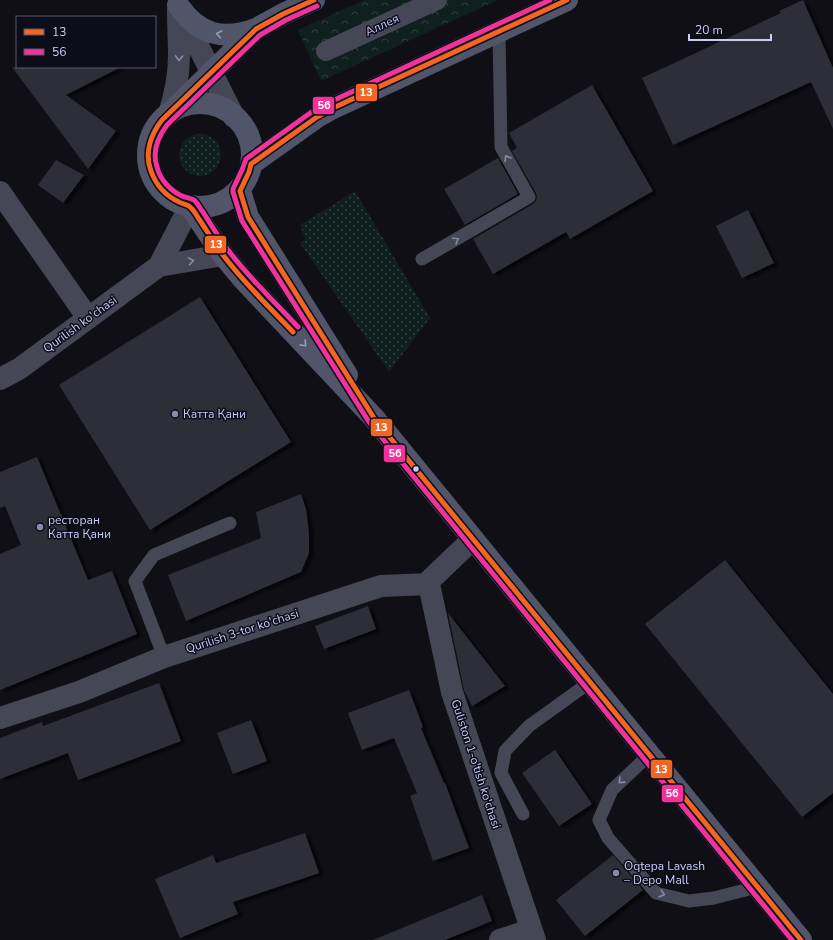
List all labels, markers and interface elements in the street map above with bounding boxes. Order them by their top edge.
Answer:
street label: Аллея [363,10,401,40]
legend [16,16,156,68]
scale bar [689,16,771,42]
text: 20 m [695,22,723,38]
text: 13 [52,24,66,40]
one-way arrow [215,30,222,38]
text: 56 [52,44,66,60]
one-way arrow [175,55,183,61]
line badge: 13 [355,83,378,102]
text: 13 [359,85,373,100]
line badge: 56 [312,96,335,115]
text: 56 [317,98,331,113]
one-way arrow [504,155,511,162]
line badge: 13 [204,235,227,254]
text: 13 [209,237,223,252]
one-way arrow [452,237,459,244]
one-way arrow [188,257,194,266]
street label: Qurilish ko'chasi [40,292,120,356]
one-way arrow [299,339,306,346]
place label: Катта Қани [183,406,246,422]
marker: Катта Қани [170,409,180,419]
line badge: 13 [370,418,393,437]
text: 13 [374,420,388,435]
line badge: 56 [383,444,406,463]
text: 56 [388,446,402,461]
unlabelled marker [411,464,421,474]
place label: ресторан Катта Қани [48,512,111,542]
marker: ресторан Катта Қани [35,522,45,532]
street label: Qurilish 3-tor ko'chasi [183,605,301,657]
street label: Guliston 1-o'tish ko'chasi [448,697,504,831]
line badge: 13 [650,759,673,779]
text: 13 [654,762,668,777]
one-way arrow [618,777,626,784]
line badge: 56 [661,784,684,803]
text: 56 [665,786,679,801]
place label: Oqtepa Lavash – Depo Mall [624,858,705,888]
marker: Oqtepa Lavash – Depo Mall [611,868,621,878]
one-way arrow [658,889,665,898]

